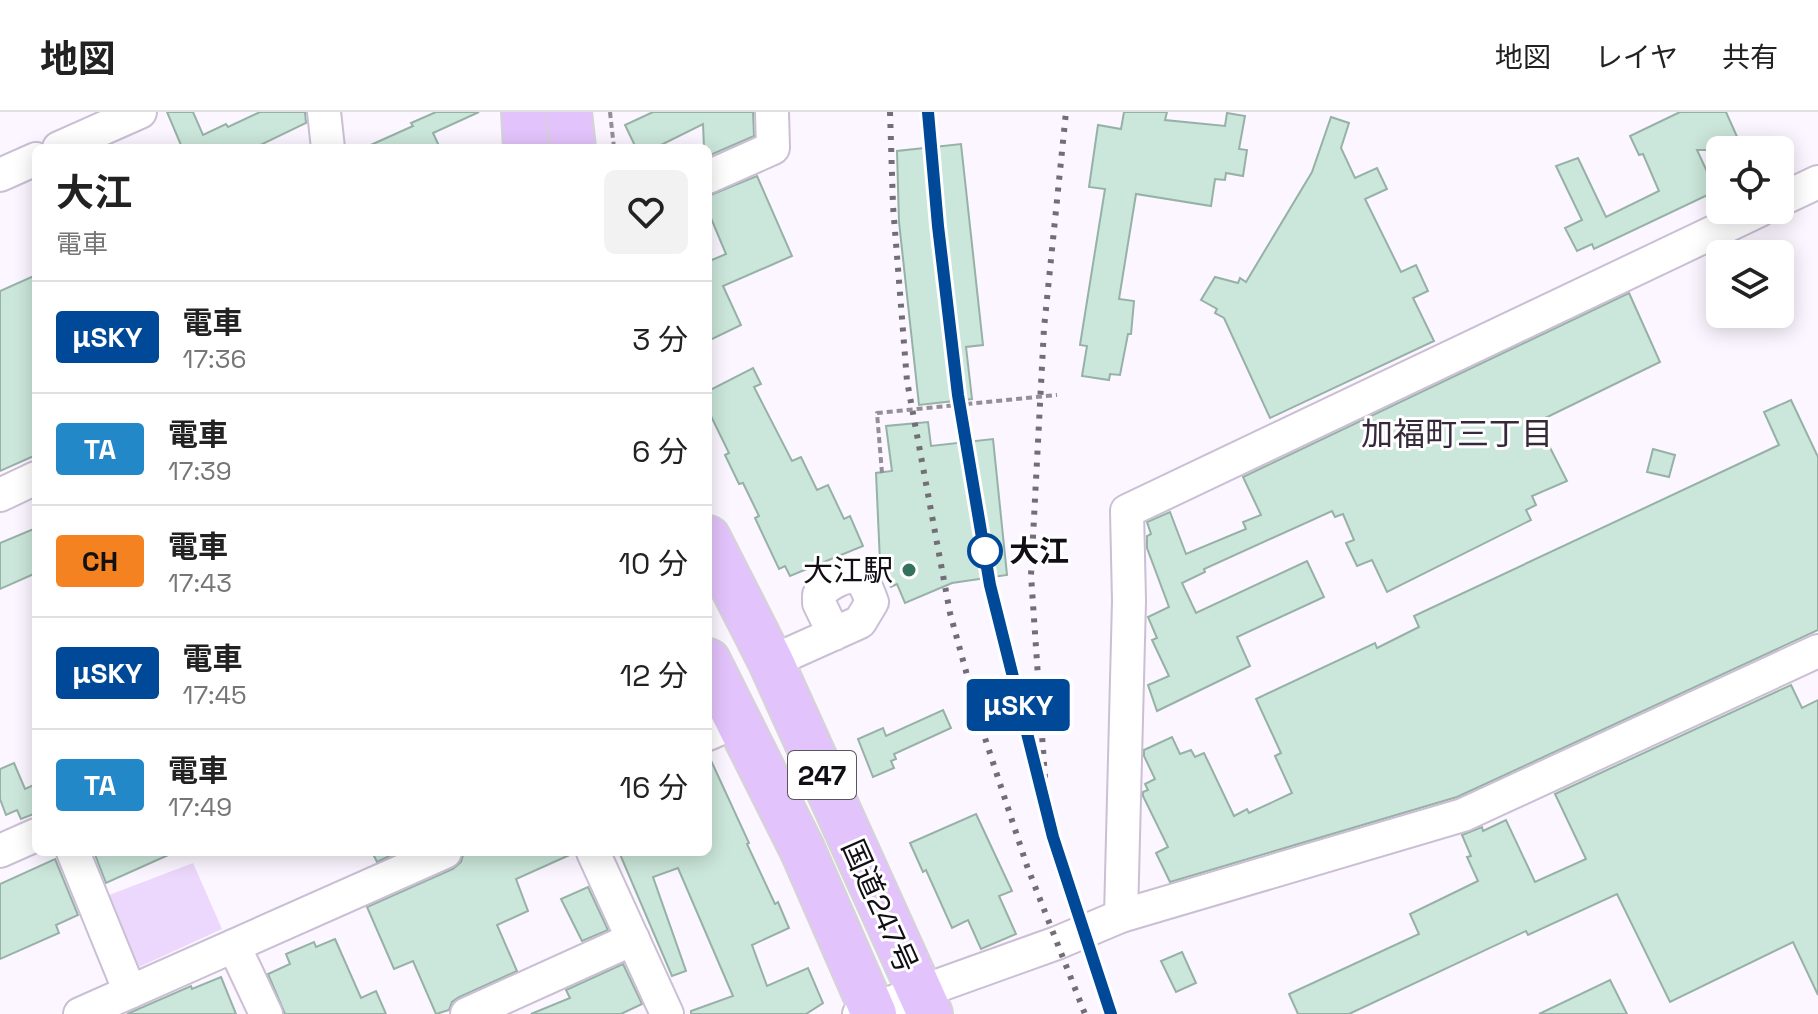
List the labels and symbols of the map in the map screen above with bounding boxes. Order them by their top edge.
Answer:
district label: 加福町三丁目 [1361,414,1553,454]
place label: 大江 [1009,532,1069,571]
marker: 大江 [968,534,1002,568]
place label: 大江駅 [803,551,893,590]
marker: 大江駅 [900,561,918,579]
line badge: μSKY [962,679,1074,731]
road number: 247 [788,751,856,799]
street label: 国道247号 [833,833,927,979]

